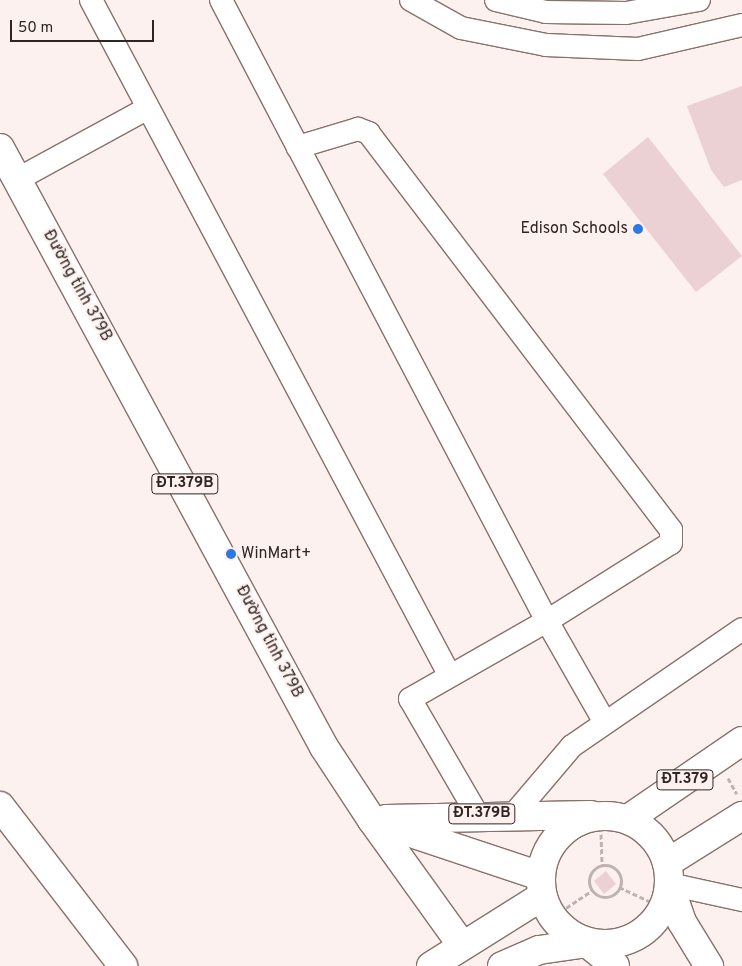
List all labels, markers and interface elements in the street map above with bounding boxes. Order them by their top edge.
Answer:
scale bar [12,10,156,42]
text: 50 m [18,19,53,38]
place label: Edison Schools [521,219,628,239]
marker: Edison Schools [632,223,644,235]
street label: Đường tỉnh 379B [38,227,116,345]
road number: ĐT.379B [151,472,219,496]
place label: WinMart+ [241,544,311,564]
marker: WinMart+ [225,548,237,560]
street label: Đường tỉnh 379B [231,582,307,702]
road number: ĐT.379 [656,768,714,792]
road number: ĐT.379B [448,802,516,826]

